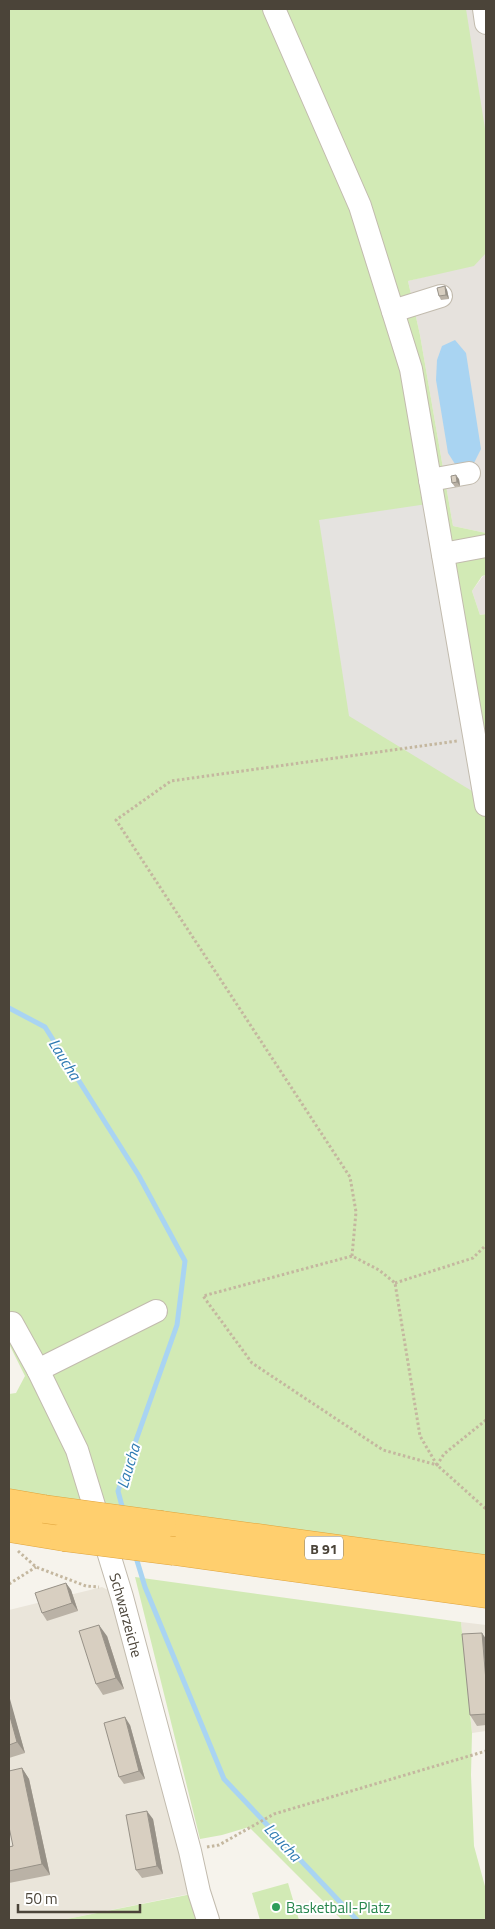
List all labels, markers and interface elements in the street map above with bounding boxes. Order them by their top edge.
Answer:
water label: Laucha [43,1033,88,1085]
water label: Laucha [110,1440,146,1491]
road number: B 91 [305,1536,343,1560]
street label: Schwarzeiche [104,1570,149,1660]
water label: Laucha [259,1817,308,1867]
scale bar [18,1882,140,1914]
text: 50 m [25,1887,58,1910]
place label: Basketball-Platz [286,1896,391,1919]
marker: Basketball-Platz [270,1901,282,1913]

